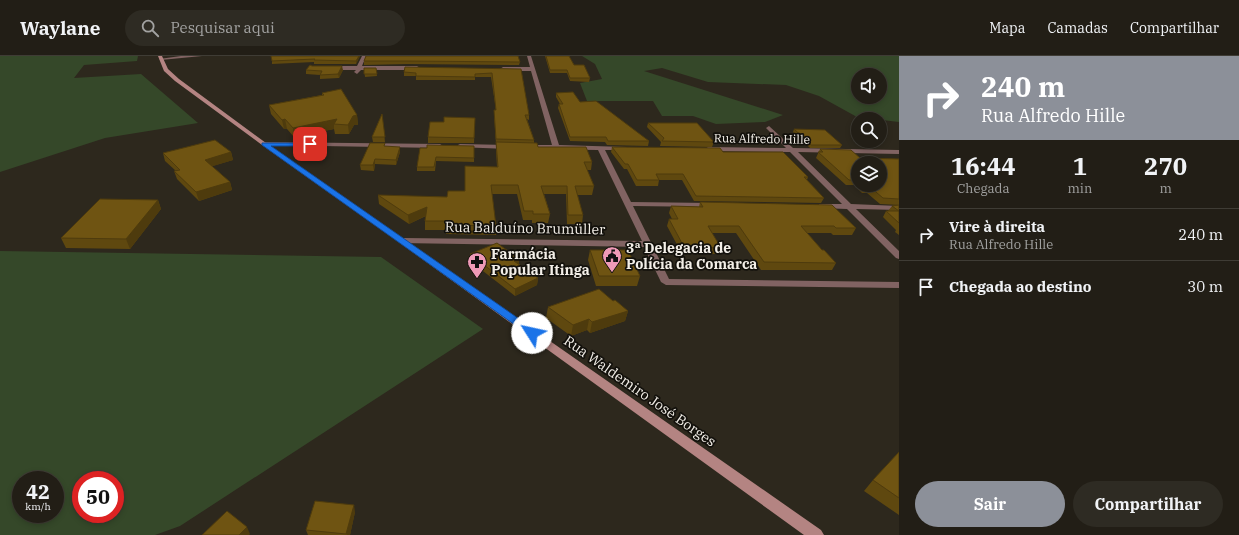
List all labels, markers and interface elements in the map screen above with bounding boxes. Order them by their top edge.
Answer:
search box [125,10,405,46]
text: Waylane [20,16,101,40]
icon: search [139,17,161,39]
text: Pesquisar aqui [171,18,275,37]
text: Mapa [989,19,1025,37]
text: Camadas [1047,19,1108,37]
text: Compartilhar [1130,19,1219,37]
map controls [851,68,887,192]
button: sound [851,68,887,104]
text: 240 m [981,68,1065,105]
icon: right [915,72,967,124]
text: Rua Alfredo Hille [981,104,1125,127]
button: search [851,112,887,148]
pin [293,127,327,161]
street label: Rua Alfredo Hille [714,130,810,147]
icon: arrive [299,133,321,155]
text: 16:44 [951,150,1016,182]
text: 1 [1073,150,1087,182]
text: 270 [1144,150,1187,182]
button: layers [851,156,887,192]
text: Chegada [957,180,1010,197]
text: min [1067,180,1092,197]
text: m [1159,180,1172,197]
text: Vire à direita [949,217,1045,236]
street label: Rua Balduíno Brumüller [445,218,606,238]
icon: right [915,224,937,246]
text: 240 m [1178,225,1223,244]
text: Rua Alfredo Hille [949,236,1053,253]
place label: 3ª Delegacia de Polícia da Comarca [626,239,757,273]
place label: Farmácia Popular Itinga [491,245,590,279]
public building icon: 3ª Delegacia de Polícia da Comarca [601,245,623,273]
pharmacy icon: Farmácia Popular Itinga [466,251,488,279]
icon: arrive [915,276,937,298]
text: Chegada ao destino [949,277,1092,296]
text: 30 m [1187,277,1223,296]
position arrow [511,312,553,354]
street label: Rua Waldemiro José Borges [560,332,720,451]
speed limit sign: 50 [72,471,124,523]
text: 42 [26,478,50,505]
button: Sair [915,481,1065,527]
button: Compartilhar [1073,481,1223,527]
text: km/h [25,500,51,513]

